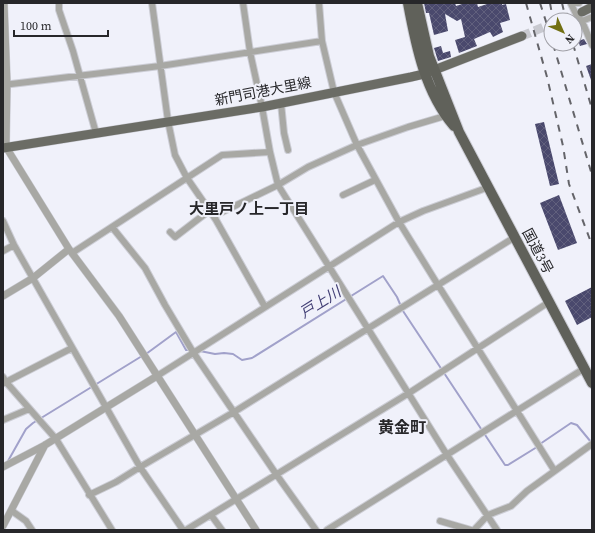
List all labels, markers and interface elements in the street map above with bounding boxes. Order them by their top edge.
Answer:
scale bar [14,12,108,38]
north arrow [543,12,583,52]
text: 100 m [20,18,52,34]
text: N [562,31,578,47]
street label: 新門司港大里線 [213,72,313,110]
district label: 大里戸ノ上一丁目 [189,198,309,219]
street label: 国道3号 [518,225,558,277]
water label: 戸上川 [295,280,346,323]
district label: 黄金町 [378,416,426,438]

